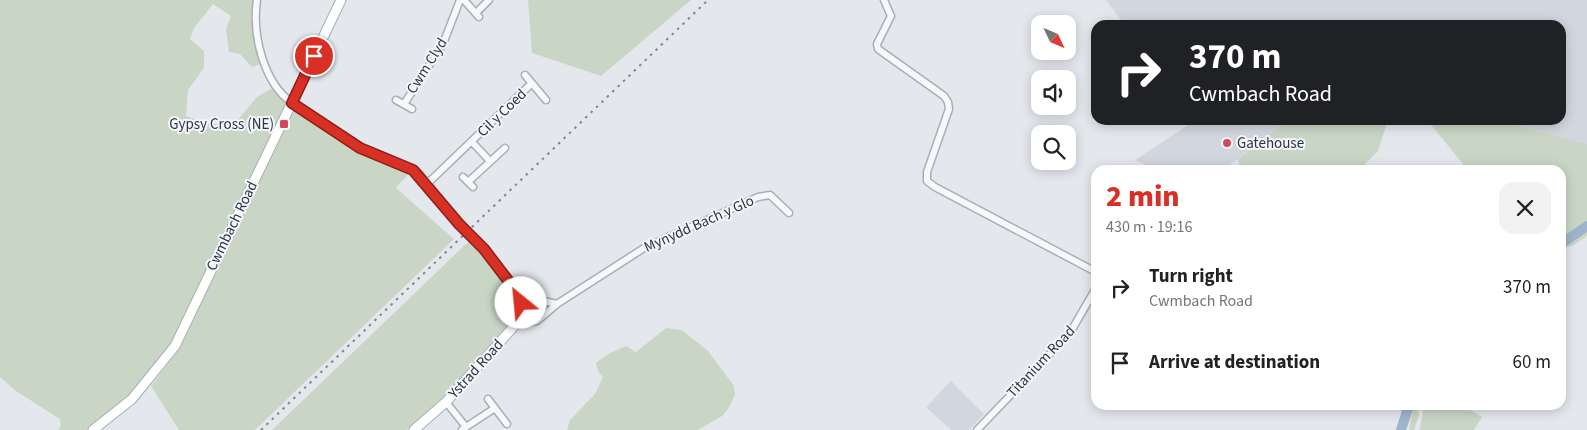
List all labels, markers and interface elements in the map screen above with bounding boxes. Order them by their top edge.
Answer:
north arrow [1031,15,1076,60]
map controls [1031,15,1076,170]
text: 370 m [1189,32,1281,82]
street label: Cwm Clyd [402,34,452,98]
pin [293,35,335,77]
icon: right [1106,40,1171,105]
icon: arrive [300,42,328,70]
button: sound [1031,70,1076,115]
text: Cwmbach Road [1189,78,1332,110]
street label: Cil y Coed [473,84,531,142]
place label: Gypsy Cross (NE) [169,114,274,135]
marker: Gypsy Cross (NE) [278,118,290,130]
button: search [1031,125,1076,170]
place label: Gatehouse [1237,133,1304,154]
marker: Gatehouse [1221,137,1233,149]
text: 2 min [1106,175,1180,218]
street label: Cwmbach Road [201,178,263,274]
button: close [1499,182,1551,234]
street label: Mynydd Bach y Glo [641,190,757,258]
text: 430 m · 19:16 [1106,216,1193,238]
text: Turn right [1149,263,1233,290]
icon: right [1106,274,1134,302]
text: 370 m [1503,274,1551,301]
position arrow [494,276,546,328]
text: Cwmbach Road [1149,290,1253,312]
street label: Titanium Road [1002,321,1080,403]
street label: Ystrad Road [443,335,508,404]
icon: arrive [1106,349,1134,377]
text: Arrive at destination [1149,349,1320,376]
text: 60 m [1513,349,1551,376]

